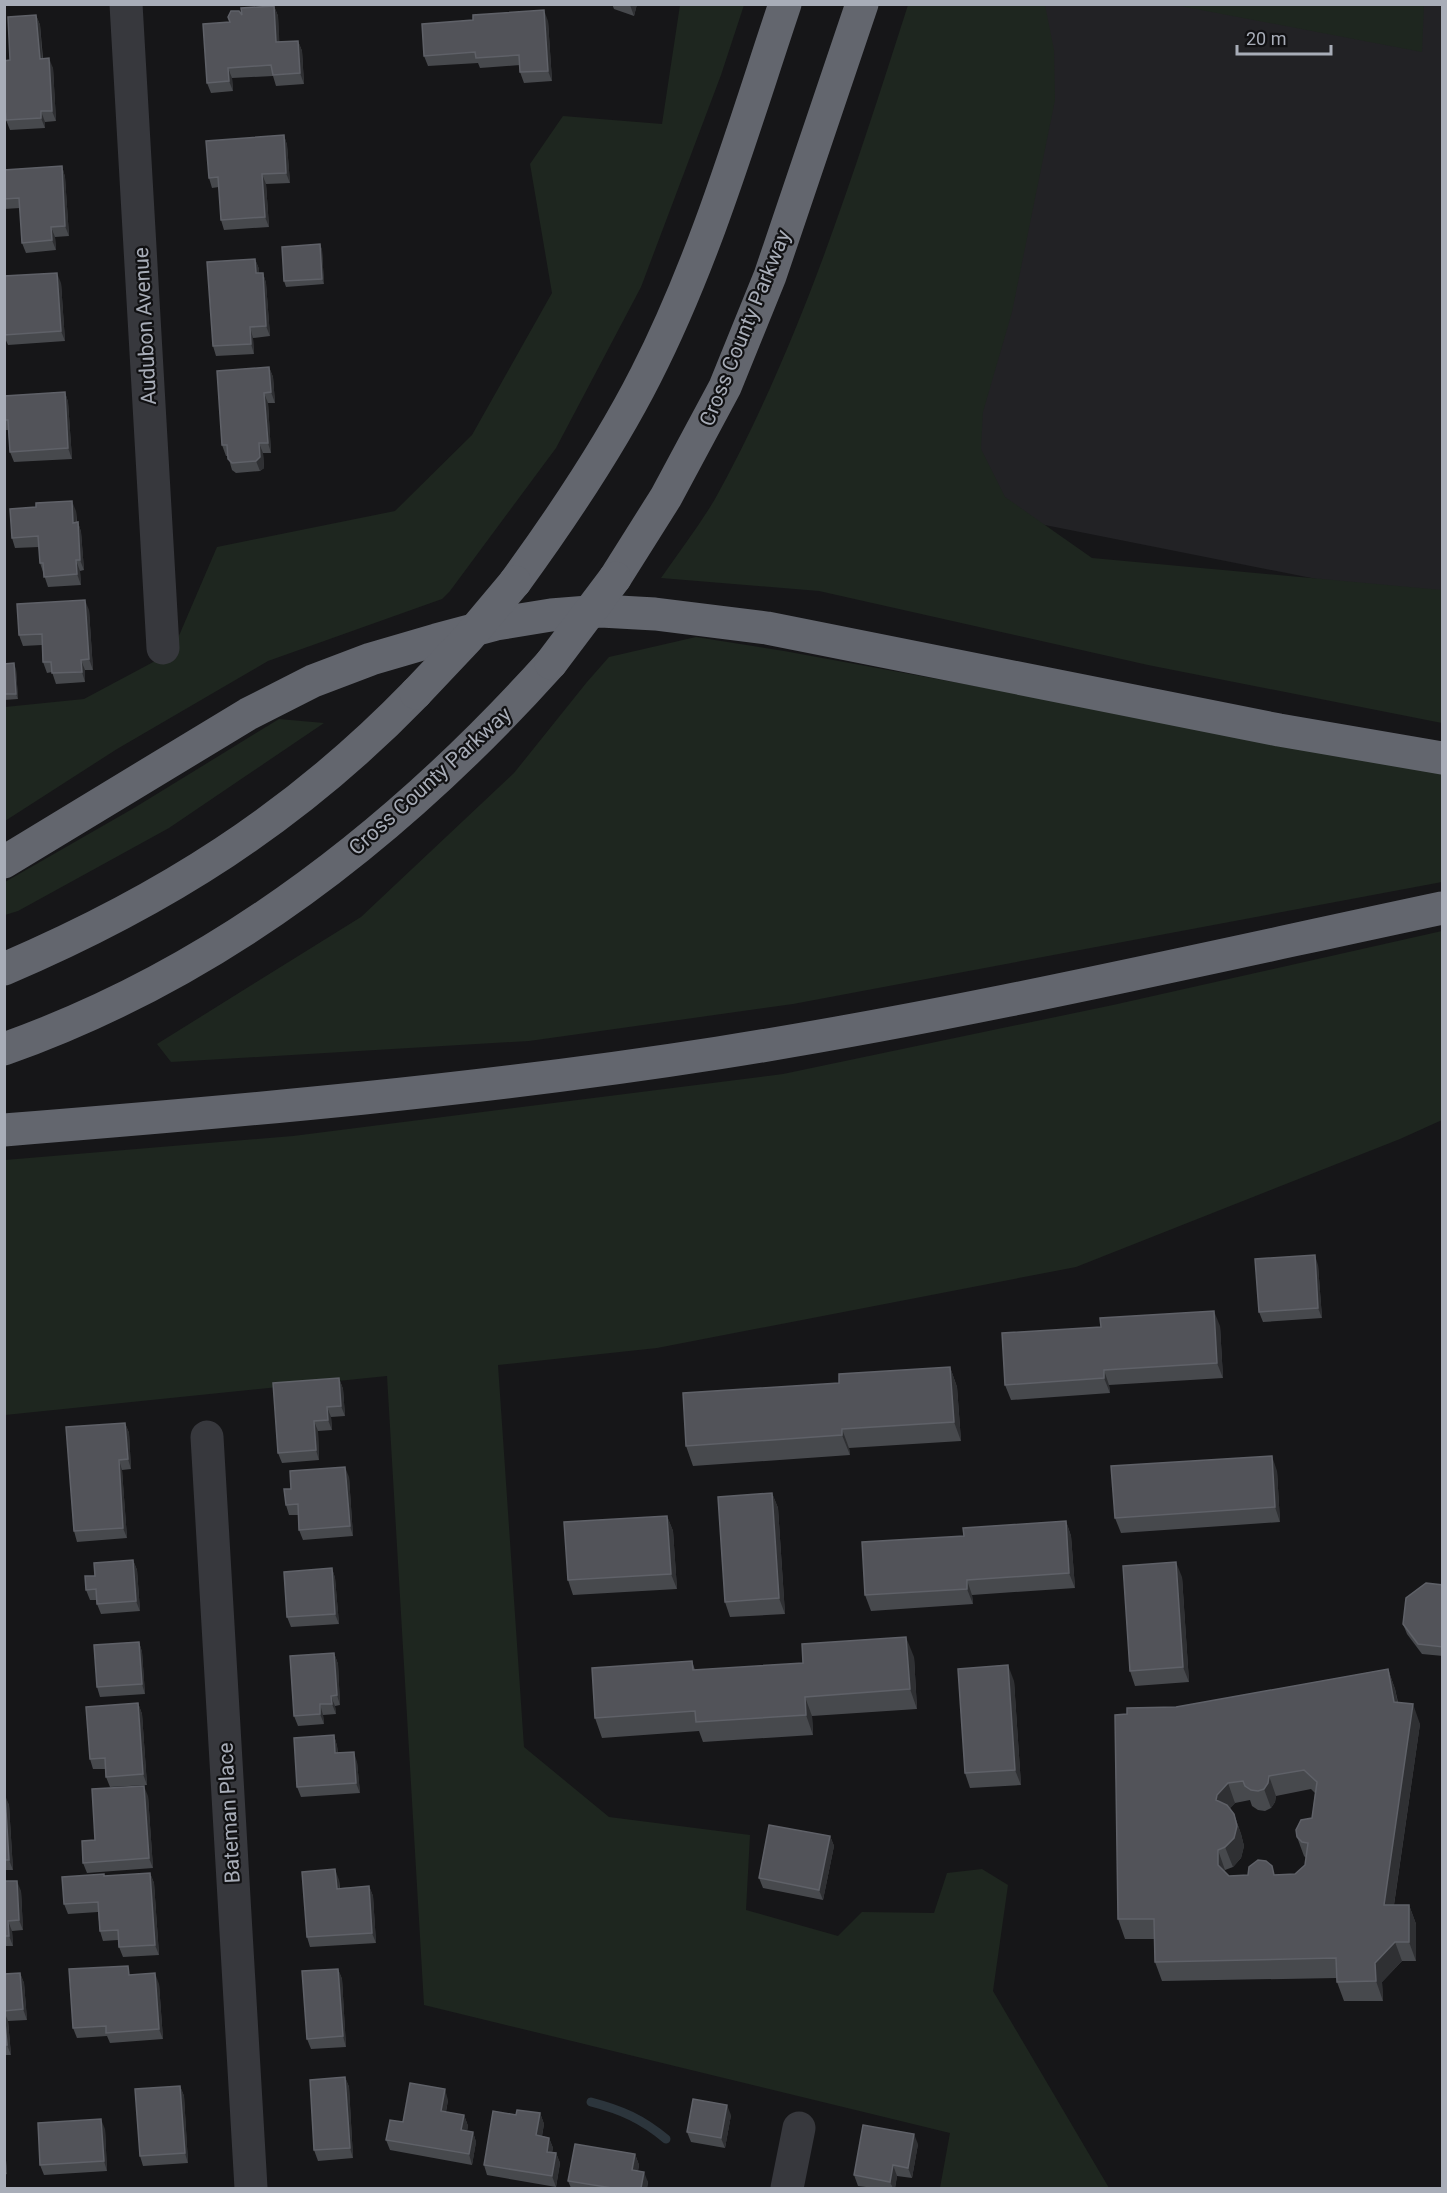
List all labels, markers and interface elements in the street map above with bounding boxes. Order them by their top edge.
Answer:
scale bar [1237,18,1332,56]
text: 20 m [1246,28,1286,49]
street label: Cross County Parkway [695,226,795,430]
street label: Audubon Avenue [129,247,161,405]
street label: Cross County Parkway [344,702,516,860]
street label: Bateman Place [213,1742,245,1884]

